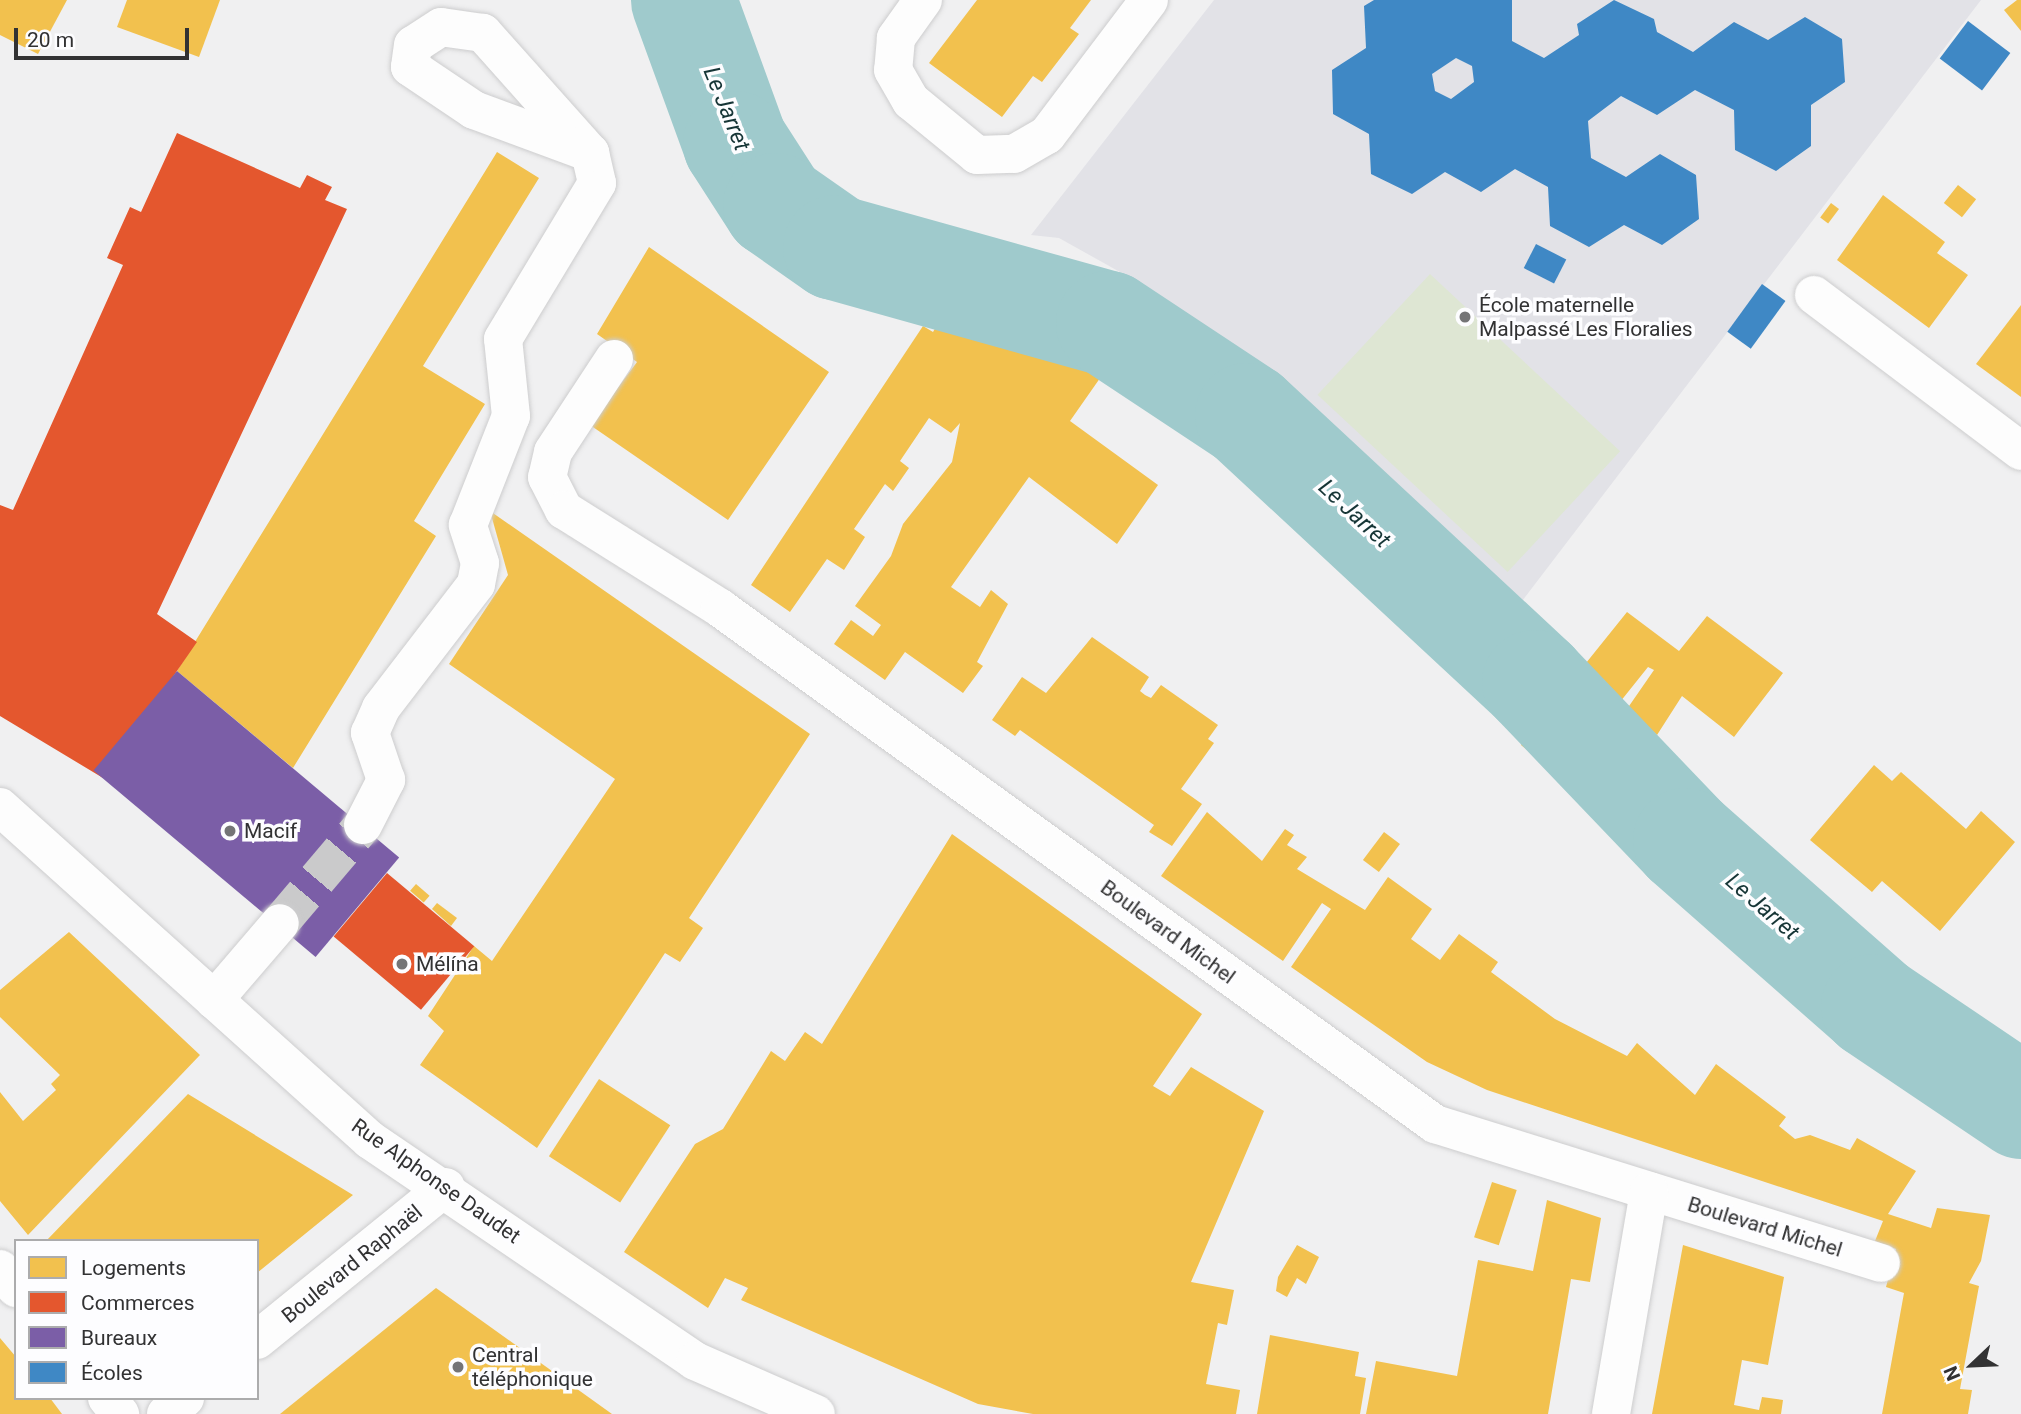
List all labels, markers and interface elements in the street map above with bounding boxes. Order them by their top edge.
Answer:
scale bar [18,14,192,58]
text: 20 m [27,28,74,52]
water label: Le Jarret [697,63,755,155]
place label: École maternelle Malpassé Les Floralies [1479,292,1693,342]
marker: École maternelle Malpassé Les Floralies [1457,309,1473,325]
water label: Le Jarret [1312,474,1396,554]
place label: Macif [244,818,297,844]
marker: Macif [222,823,238,839]
water label: Le Jarret [1720,868,1804,946]
street label: Boulevard Michel [1096,875,1240,989]
place label: Mélína [416,951,479,977]
marker: Mélína [394,956,410,972]
street label: Rue Alphonse Daudet [347,1113,525,1249]
street label: Boulevard Michel [1685,1192,1845,1262]
street label: Boulevard Raphaël [277,1200,427,1328]
legend [14,1239,259,1400]
text: Logements [81,1256,186,1280]
text: Commerces [81,1291,195,1315]
text: Bureaux [81,1326,157,1350]
north arrow [1937,1330,2007,1400]
place label: Central téléphonique [472,1342,593,1392]
marker: Central téléphonique [450,1359,466,1375]
text: Écoles [81,1361,143,1385]
text: N [1939,1363,1965,1384]

